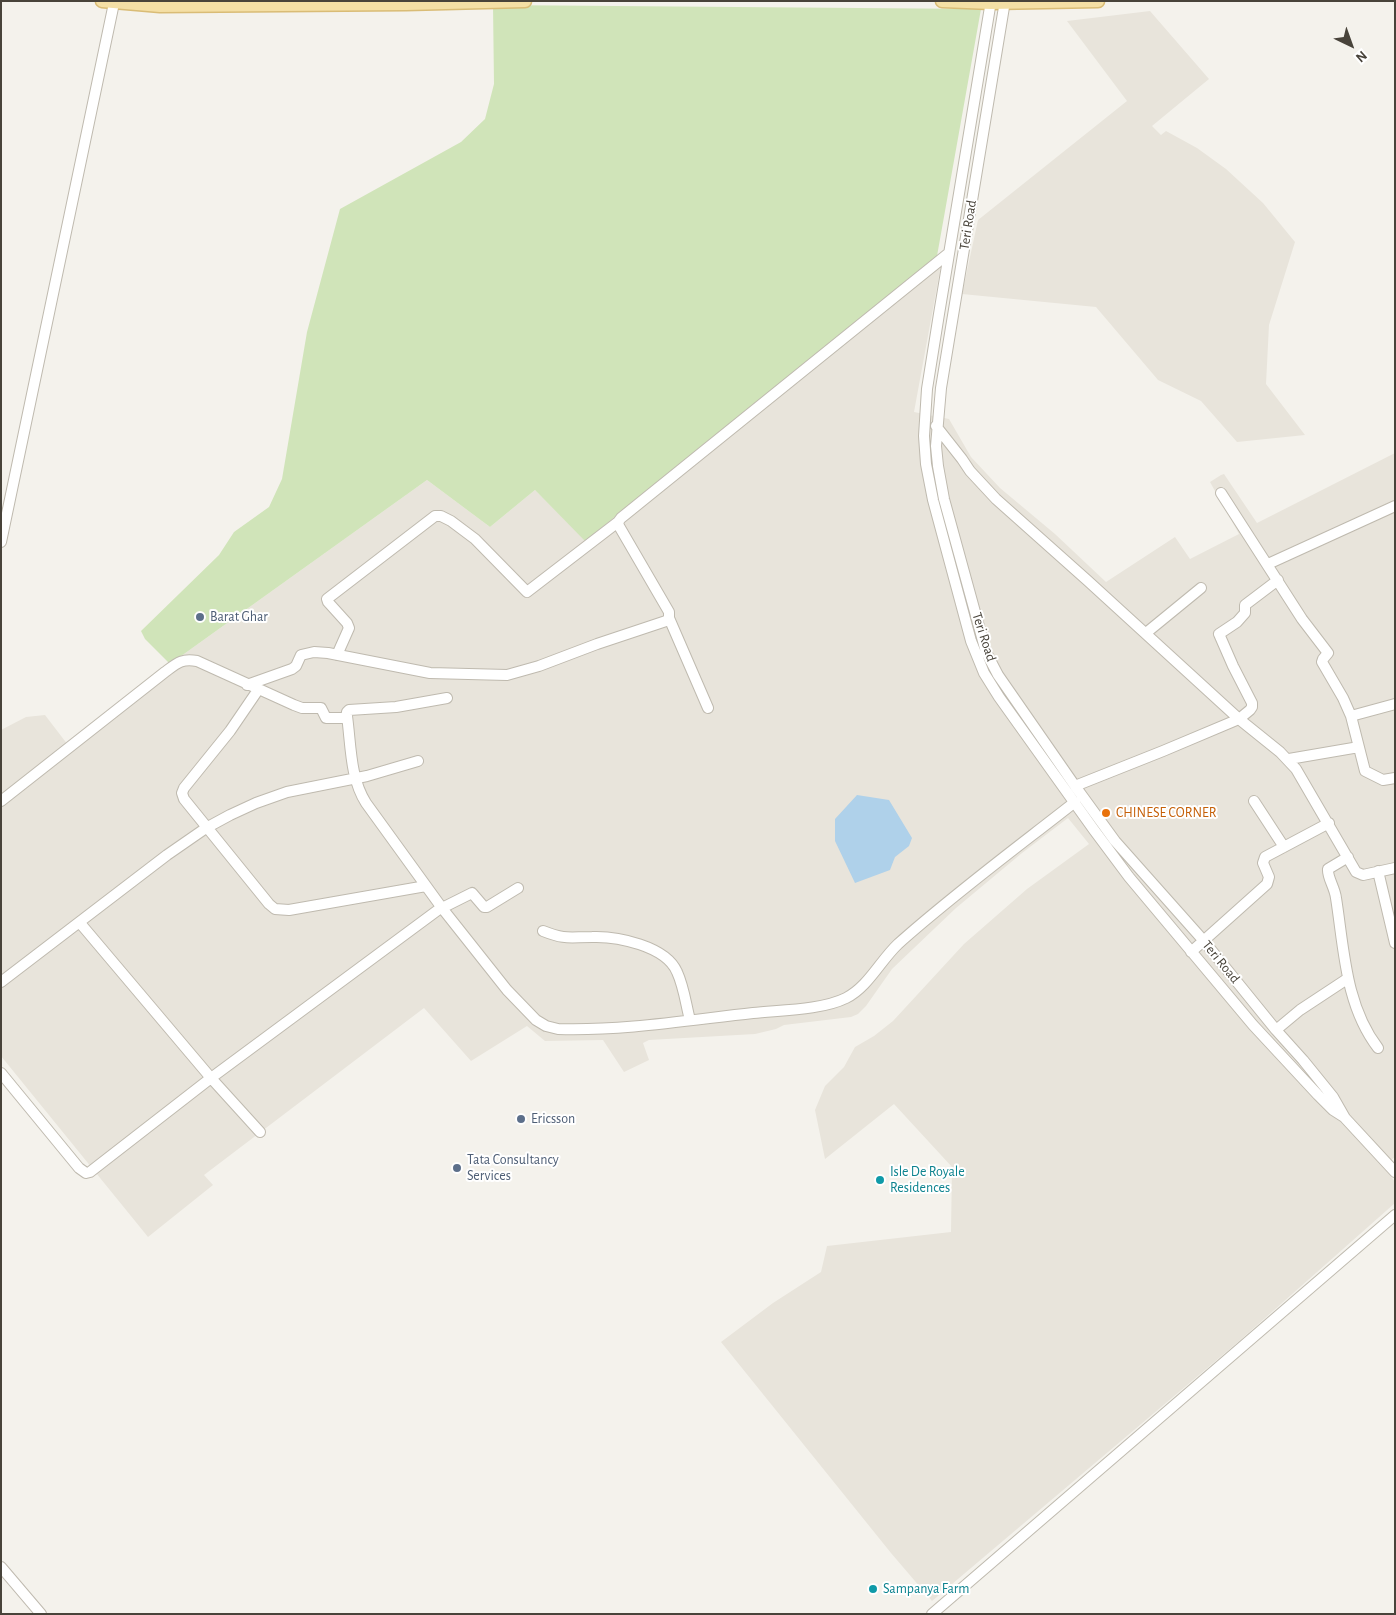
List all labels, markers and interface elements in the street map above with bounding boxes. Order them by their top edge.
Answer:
north arrow [1326,20,1376,70]
text: N [1353,48,1369,65]
street label: Teri Road [956,199,980,251]
place label: Barat Ghar [210,609,268,625]
street label: Teri Road [968,610,1000,664]
marker: Barat Ghar [194,611,206,623]
place label: CHINESE CORNER [1116,805,1217,821]
marker: CHINESE CORNER [1100,807,1112,819]
street label: Teri Road [1199,937,1243,987]
place label: Ericsson [531,1111,575,1127]
marker: Ericsson [515,1113,527,1125]
place label: Tata Consultancy Services [467,1152,559,1184]
marker: Tata Consultancy Services [451,1162,463,1174]
place label: Isle De Royale Residences [890,1164,965,1196]
marker: Isle De Royale Residences [874,1174,886,1186]
place label: Sampanya Farm [883,1581,970,1597]
marker: Sampanya Farm [867,1583,879,1595]

